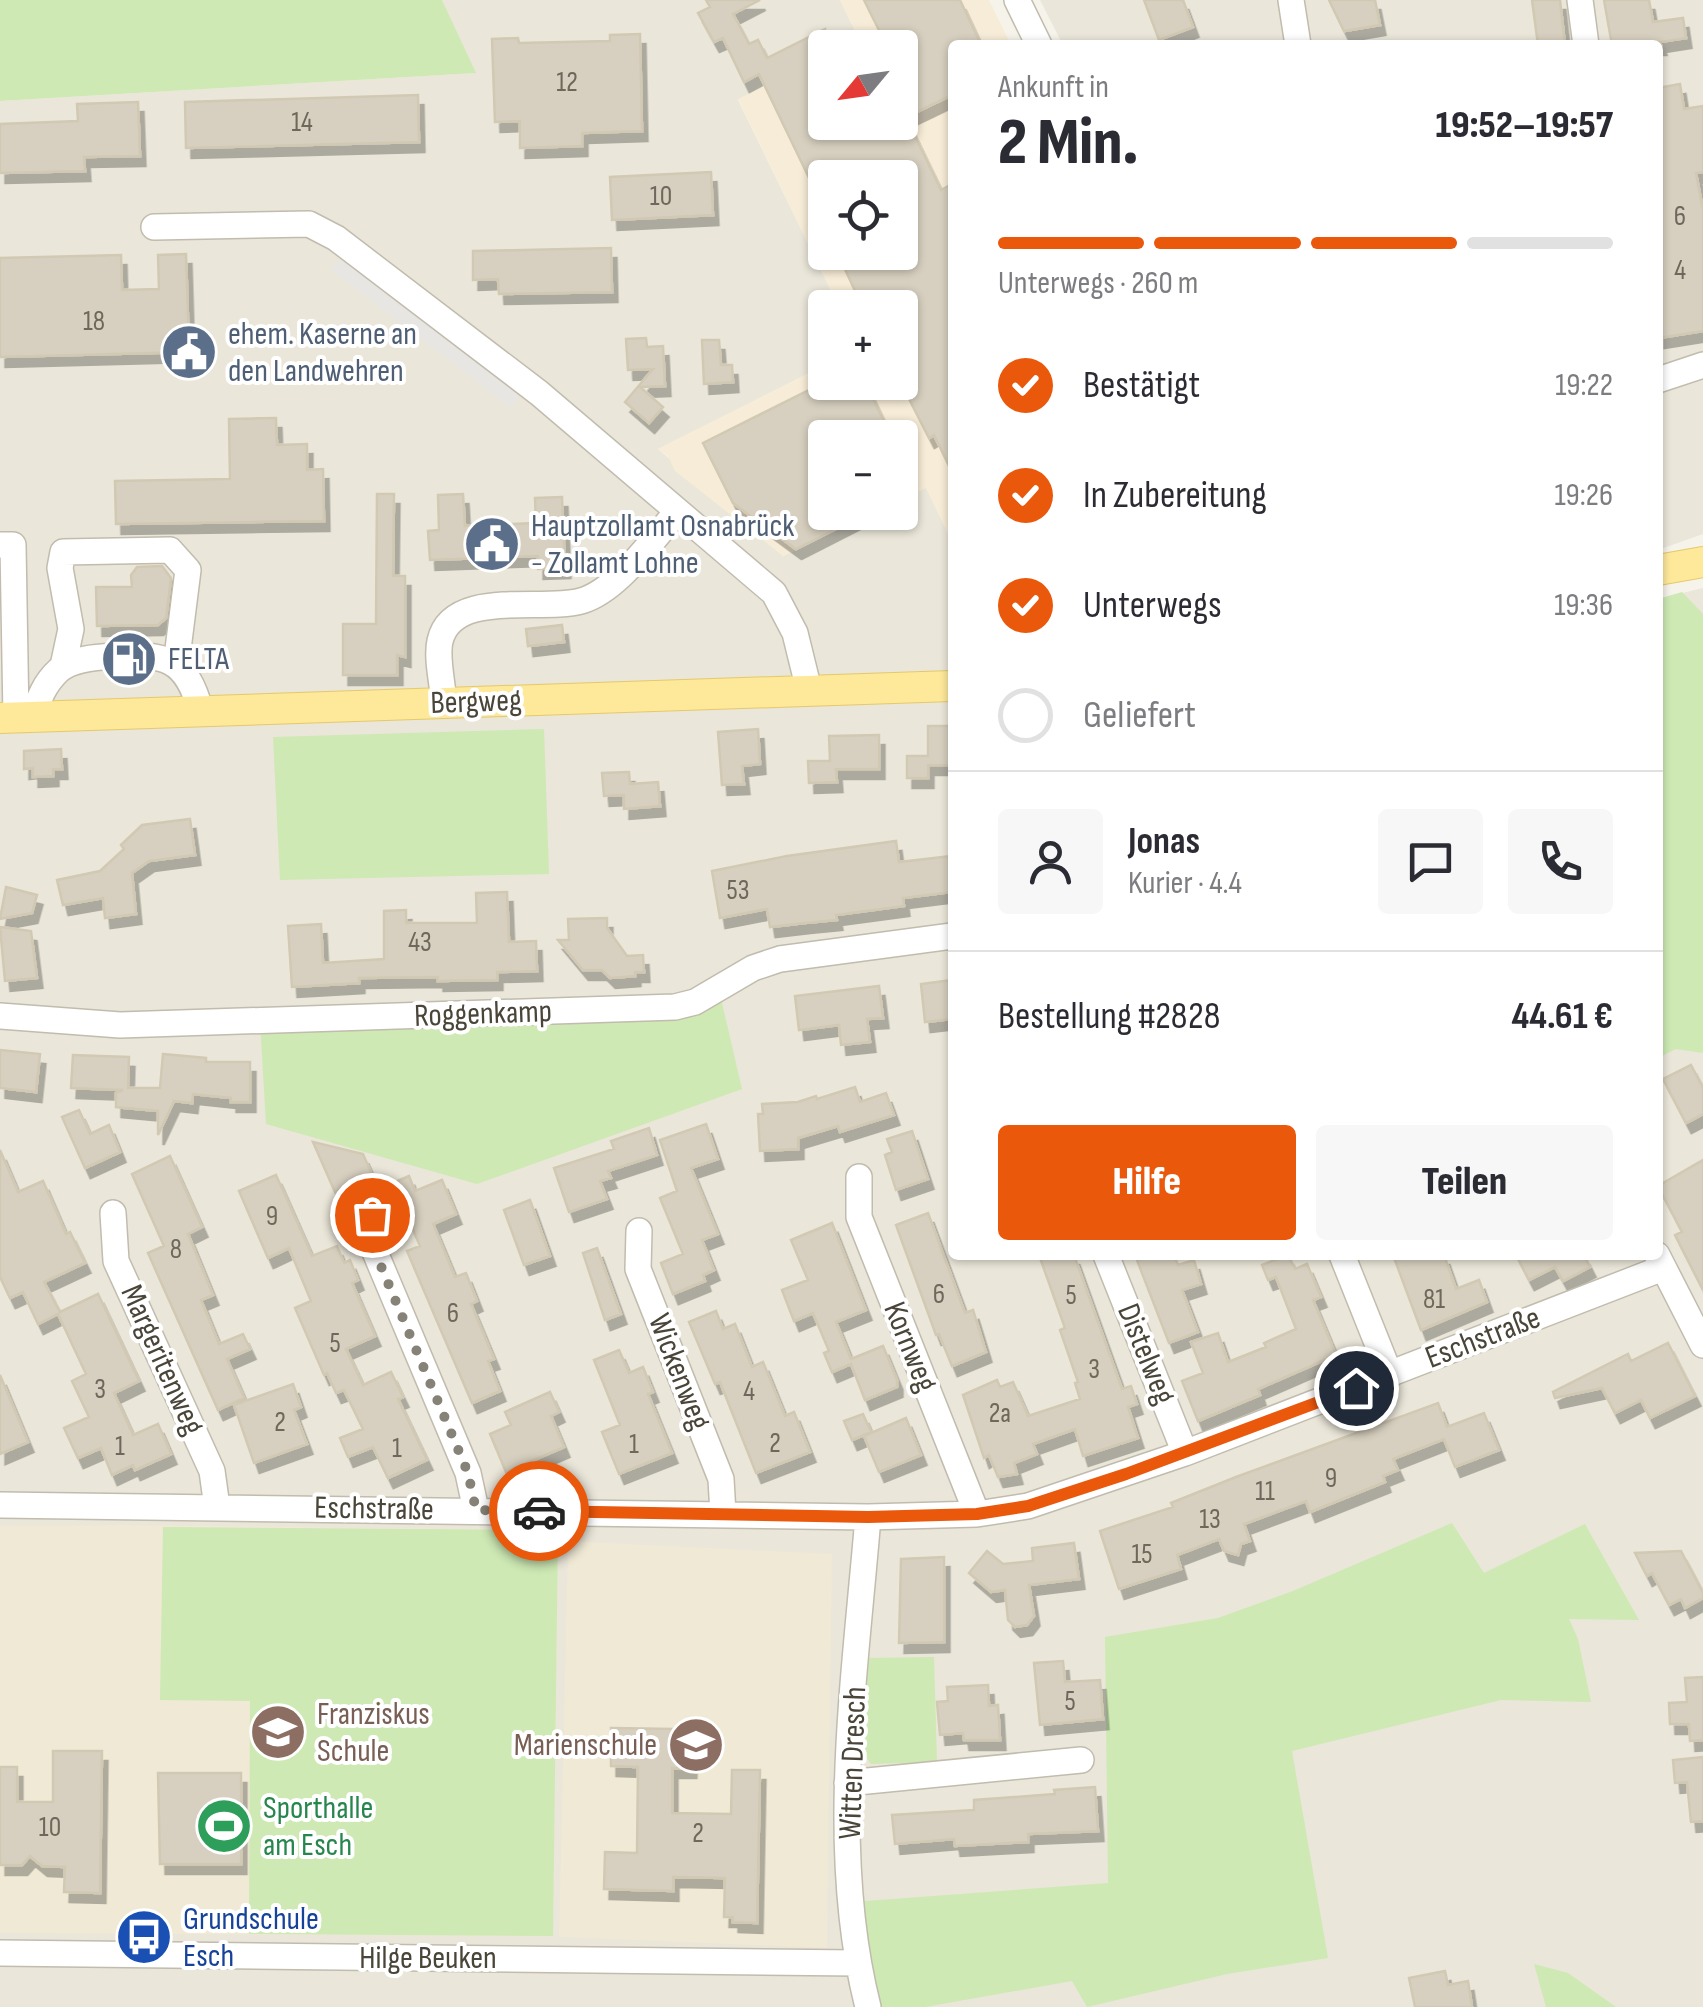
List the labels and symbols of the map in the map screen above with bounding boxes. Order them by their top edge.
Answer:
north arrow [808,30,918,140]
house number: 12 [556,66,578,99]
house number: 14 [291,106,313,139]
house number: 10 [650,180,672,213]
house number: 6 [1674,200,1686,233]
house number: 4 [1674,254,1686,287]
house number: 18 [83,305,105,338]
place label: ehem. Kaserne an den Landwehren [228,315,417,391]
public building icon: ehem. Kaserne an den Landwehren [159,322,219,382]
place label: Hauptzollamt Osnabrück - Zollamt Lohne [531,507,795,583]
public building icon: Hauptzollamt Osnabrück - Zollamt Lohne [462,514,522,574]
fuel station icon: FELTA [99,629,159,689]
place label: FELTA [168,640,229,679]
street label: Bergweg [430,681,522,723]
house number: 53 [727,874,749,907]
house number: 43 [408,926,432,959]
street label: Roggenkamp [413,992,553,1036]
pin [330,1173,415,1258]
house number: 9 [266,1200,278,1233]
house number: 8 [170,1233,182,1266]
house number: 6 [933,1278,945,1311]
street label: Margeritenweg [112,1279,212,1441]
house number: 5 [1065,1279,1077,1312]
house number: 81 [1423,1283,1445,1316]
street label: Kornweg [874,1296,946,1398]
house number: 6 [447,1297,459,1330]
street label: Distelweg [1108,1298,1184,1410]
street label: Eschstraße [1420,1298,1546,1378]
street label: Wickenweg [639,1308,719,1436]
house number: 5 [329,1327,341,1360]
pin [1314,1346,1399,1431]
house number: 3 [1088,1353,1100,1386]
house number: 3 [94,1373,106,1406]
house number: 4 [743,1375,755,1408]
house number: 2a [989,1397,1011,1430]
house number: 2 [274,1406,286,1439]
house number: 2 [769,1427,781,1460]
house number: 1 [629,1428,639,1461]
house number: 1 [115,1430,125,1463]
house number: 1 [392,1432,402,1465]
courier [489,1461,589,1561]
house number: 9 [1325,1462,1337,1495]
house number: 11 [1255,1475,1275,1508]
street label: Eschstraße [314,1488,434,1530]
house number: 13 [1199,1503,1221,1536]
house number: 15 [1131,1538,1153,1571]
house number: 5 [1064,1685,1076,1718]
street label: Witten Dresch [831,1686,875,1840]
place label: Franziskus Schule [317,1695,430,1771]
school or university icon: Franziskus Schule [248,1702,308,1762]
school or university icon: Marienschule [666,1715,726,1775]
place label: Marienschule [514,1726,657,1765]
place label: Sporthalle am Esch [263,1789,373,1865]
sports icon: Sporthalle am Esch [194,1796,254,1856]
house number: 10 [39,1811,61,1844]
house number: 2 [692,1817,704,1850]
place label: Grundschule Esch [183,1900,319,1976]
bus stop icon: Grundschule Esch [114,1907,174,1967]
street label: Hilge Beuken [359,1939,497,1978]

